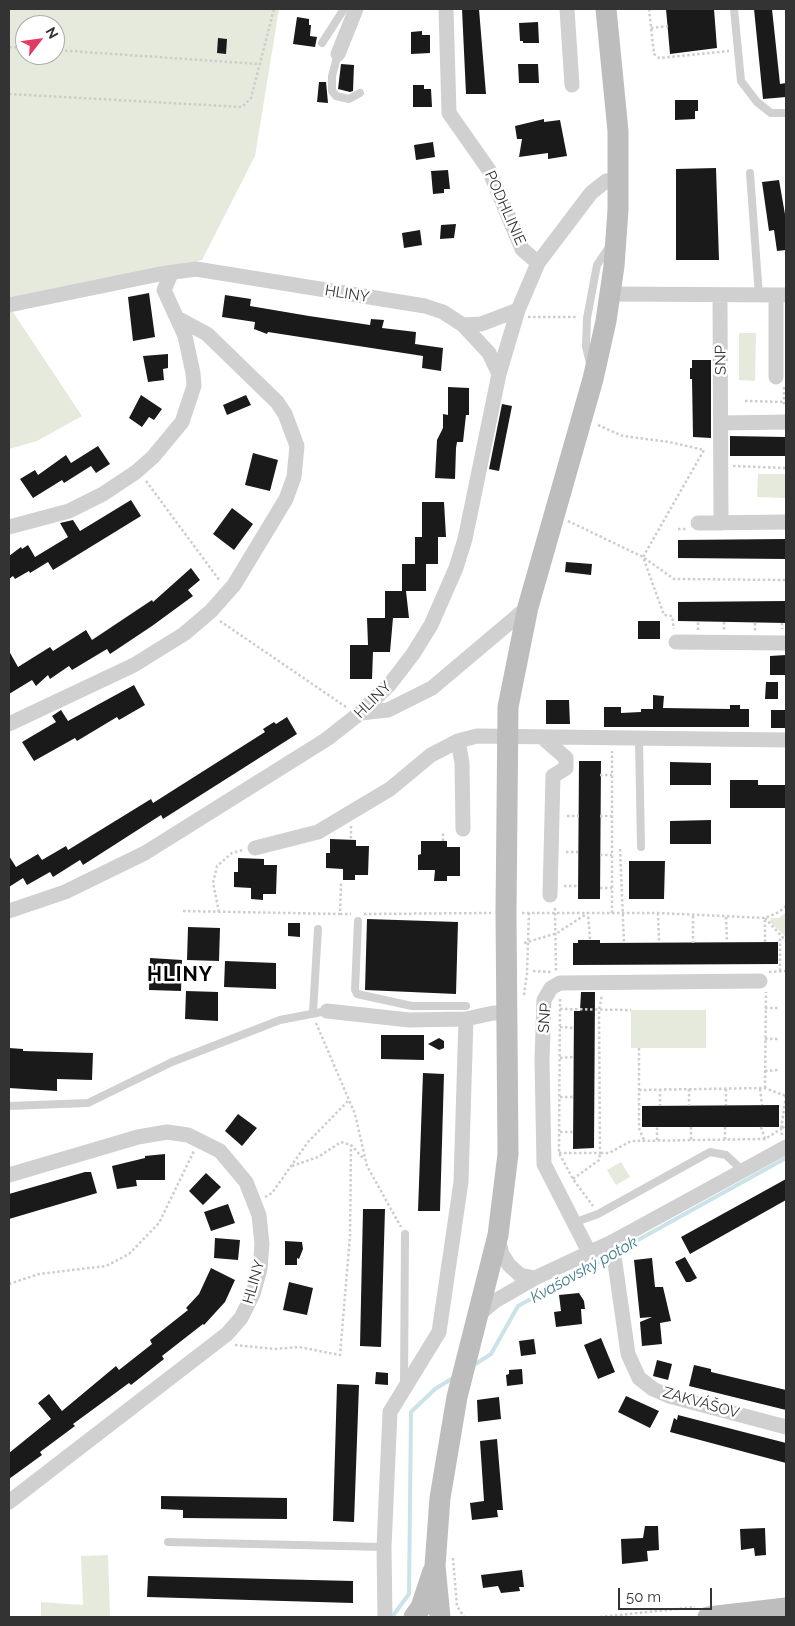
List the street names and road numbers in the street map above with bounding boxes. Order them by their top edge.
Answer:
street label: PODHLINIE [481,168,529,248]
street label: HLINY [323,282,371,306]
street label: SNP [712,345,730,375]
street label: HLINY [351,678,395,722]
street label: SNP [535,1002,555,1034]
street label: HLINY [239,1258,269,1306]
street label: ZAKVÁŠOV [661,1384,741,1422]

